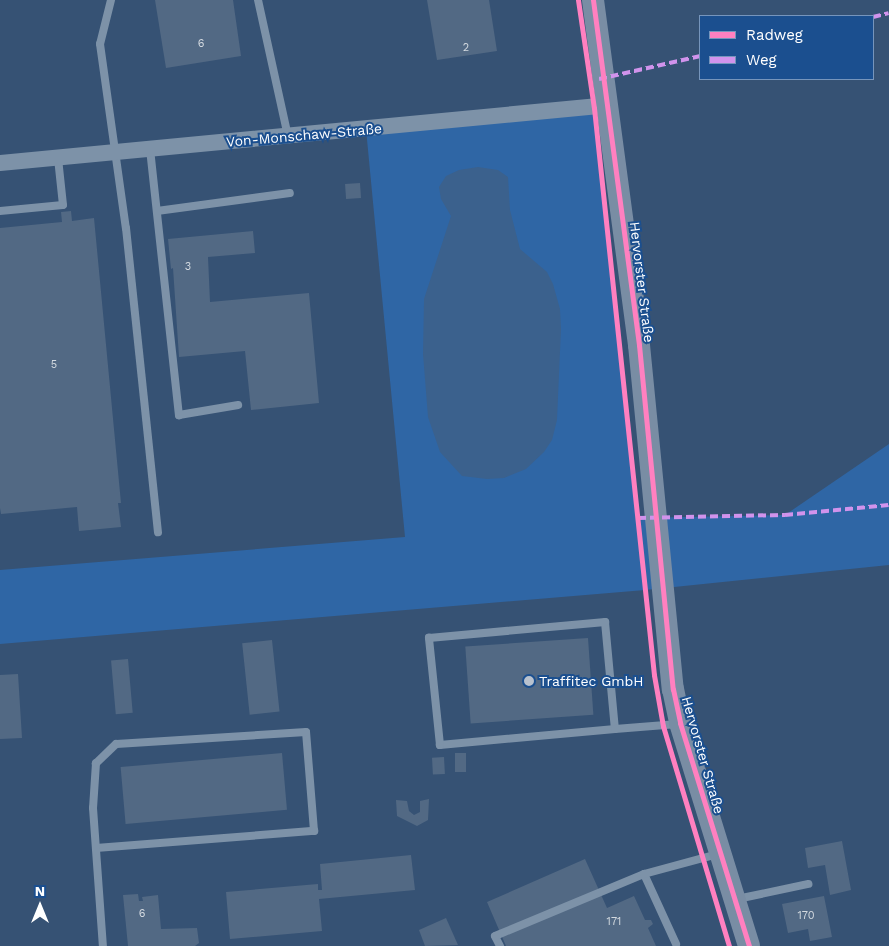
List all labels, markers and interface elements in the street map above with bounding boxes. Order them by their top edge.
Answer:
legend [699,15,874,80]
text: Radweg [746,26,803,44]
house number: 6 [198,37,204,51]
house number: 2 [463,41,469,55]
text: Weg [746,51,777,69]
street label: Von-Monschaw-Straße [225,120,383,150]
street label: Hervorster Straße [626,221,658,343]
house number: 3 [185,260,191,274]
house number: 5 [51,358,57,372]
place label: Traffitec GmbH [539,673,644,689]
marker: Traffitec GmbH [523,675,535,687]
street label: Hervorster Straße [678,694,728,816]
north arrow [15,881,65,931]
text: N [35,883,45,899]
house number: 6 [139,907,145,921]
house number: 170 [797,909,815,923]
house number: 171 [607,915,621,929]

